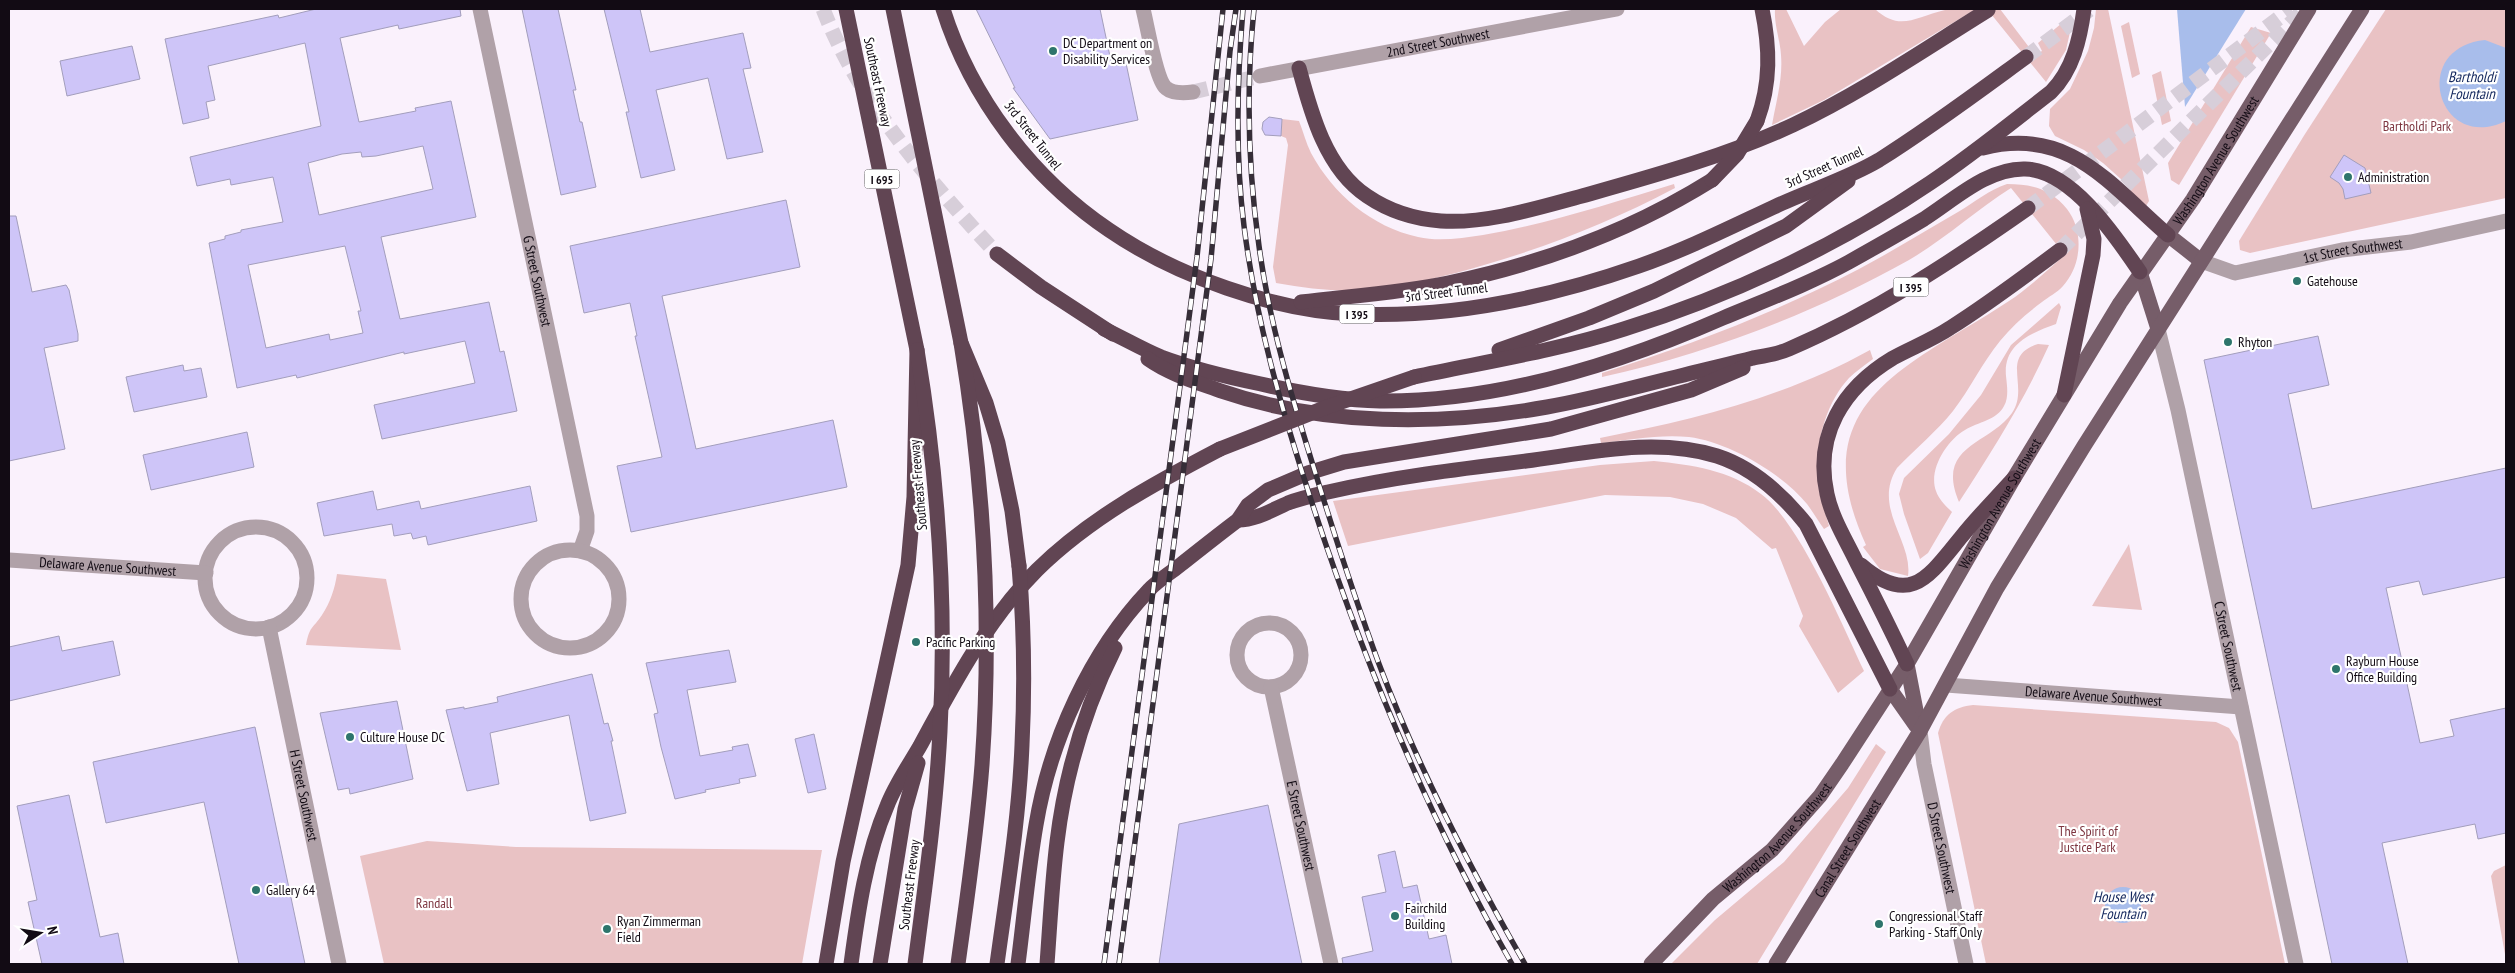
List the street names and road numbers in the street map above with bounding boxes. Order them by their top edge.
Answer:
street label: 2nd Street Southwest [1385,24,1491,61]
street label: Southeast Freeway [860,36,896,129]
street label: Washington Avenue Southwest [2169,93,2263,228]
street label: 3rd Street Tunnel [1000,97,1066,174]
street label: 3rd Street Tunnel [1782,142,1866,192]
road number: I 695 [864,170,900,188]
street label: G Street Southwest [519,234,556,328]
street label: 1st Street Southwest [2301,234,2404,267]
street label: 3rd Street Tunnel [1404,278,1489,306]
road number: I 395 [1894,278,1928,296]
road number: I 395 [1340,304,1374,324]
street label: Washington Avenue Southwest [1955,435,2045,572]
street label: Southeast Freeway [905,438,931,531]
street label: Delaware Avenue Southwest [39,553,177,580]
street label: C Street Southwest [2210,600,2247,693]
street label: Delaware Avenue Southwest [2024,682,2163,710]
street label: H Street Southwest [286,748,322,843]
street label: E Street Southwest [1283,779,1320,873]
street label: Washington Avenue Southwest [1719,779,1836,896]
street label: Canal Street Southwest [1810,796,1885,901]
street label: D Street Southwest [1923,801,1960,895]
street label: Southeast Freeway [895,838,924,931]

